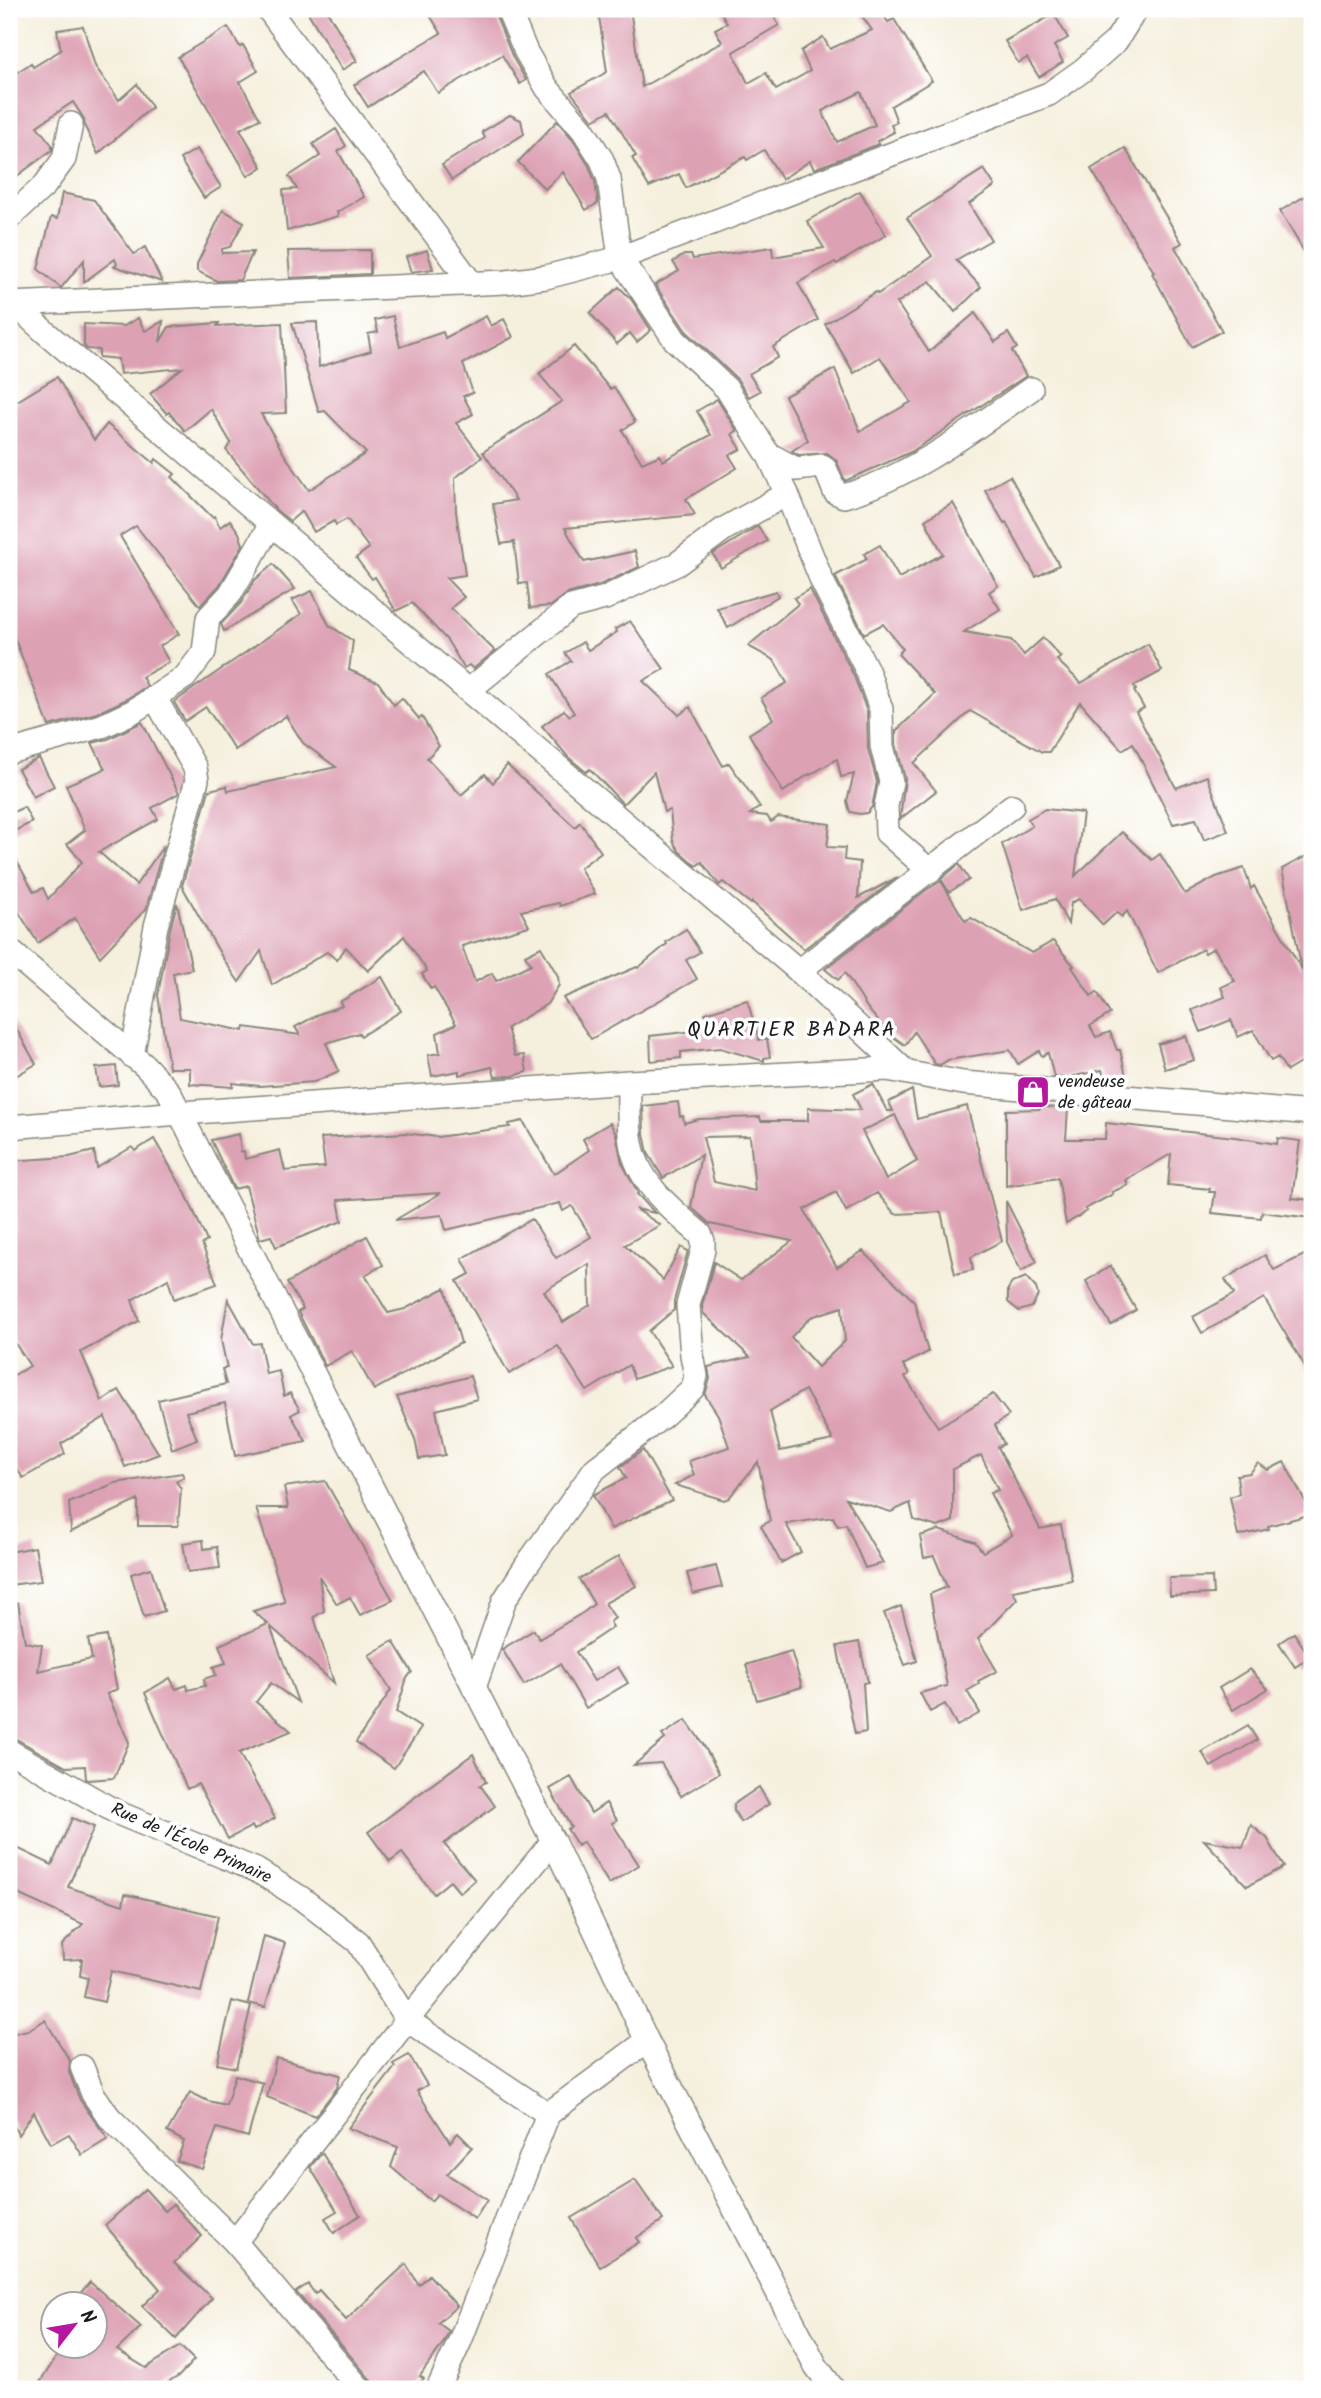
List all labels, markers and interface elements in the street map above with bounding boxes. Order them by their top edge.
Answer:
district label: QUARTIER BADARA [687,1014,897,1047]
place label: vendeuse de gâteau [1058,1068,1132,1118]
shop icon: vendeuse de gâteau [1014,1073,1052,1111]
street label: Rue de l'École Primaire [106,1795,276,1893]
north arrow [38,2290,108,2360]
text: N [71,2304,103,2330]

